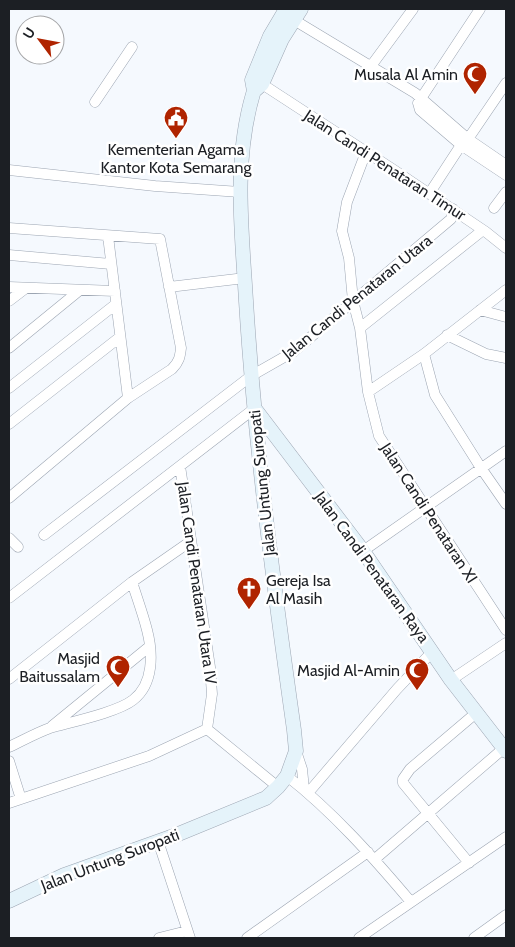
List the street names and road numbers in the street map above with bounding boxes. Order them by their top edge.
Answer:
street label: Jalan Candi Penataran Timur [300,105,470,225]
street label: Jalan Candi Penataran Utara [278,231,436,364]
street label: Jalan Untung Suropati [245,409,279,558]
street label: Jalan Candi Penataran XI [376,438,481,587]
street label: Jalan Candi Penataran Utara IV [173,479,221,686]
street label: Jalan Candi Penataran Raya [310,487,433,647]
street label: Jalan Untung Suropati [37,825,182,895]

